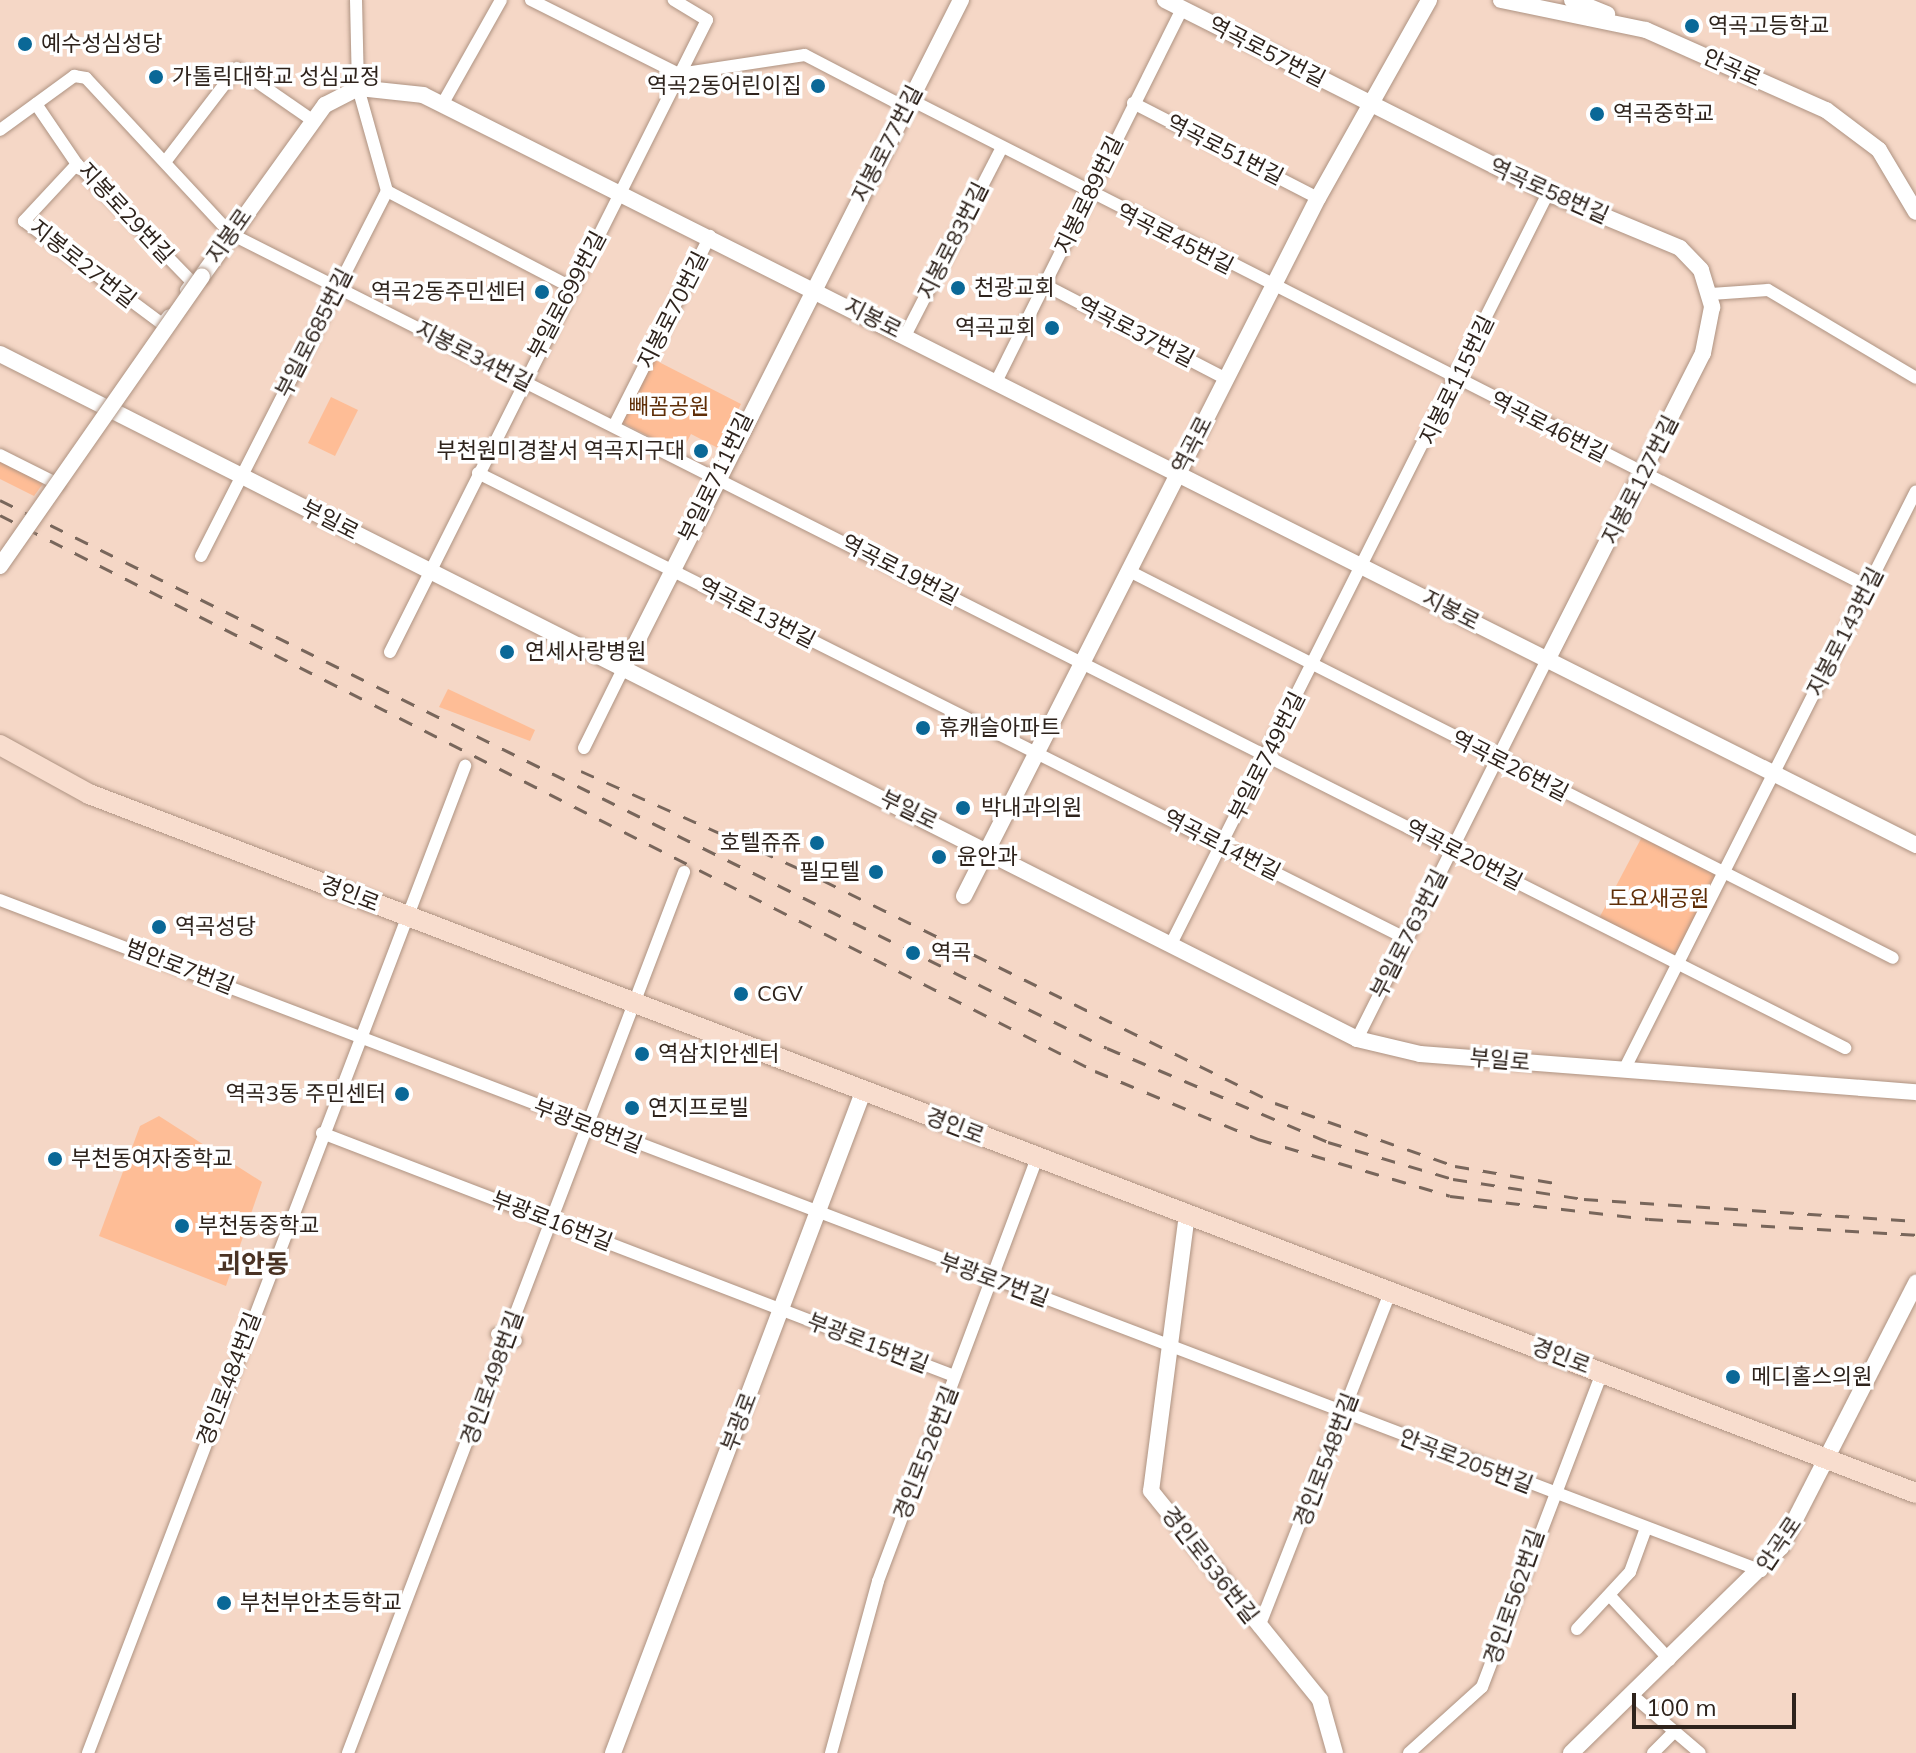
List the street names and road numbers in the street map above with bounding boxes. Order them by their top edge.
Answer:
street label: 역곡로57번길 [1204,11,1330,93]
street label: 안곡로 [1699,44,1765,92]
street label: 지봉로77번길 [846,81,928,207]
street label: 역곡로51번길 [1162,109,1288,191]
street label: 지봉로89번길 [1049,132,1129,258]
street label: 역곡로58번길 [1485,153,1613,229]
street label: 지봉로29번길 [73,157,179,269]
street label: 지봉로83번길 [912,178,994,304]
street label: 역곡로45번길 [1112,198,1238,280]
street label: 지봉로 [201,204,257,268]
street label: 지봉로27번길 [25,214,141,314]
street label: 부일로699번길 [522,227,612,363]
street label: 지봉로70번길 [632,247,714,373]
street label: 부일로685번길 [270,264,358,402]
street label: 역곡로37번길 [1073,291,1199,373]
street label: 지봉로 [840,292,906,344]
street label: 지봉로115번길 [1414,311,1500,449]
street label: 지봉로34번길 [411,315,537,397]
street label: 역곡로46번길 [1486,386,1612,468]
street label: 부일로711번길 [673,408,759,546]
street label: 지봉로127번길 [1596,411,1684,549]
street label: 역곡로 [1166,412,1218,478]
street label: 부일로 [297,494,363,546]
street label: 역곡로19번길 [837,529,963,611]
street label: 지봉로143번길 [1801,563,1889,701]
street label: 역곡로13번길 [694,572,820,654]
street label: 지봉로 [1418,584,1484,636]
street label: 부일로749번길 [1223,687,1311,825]
street label: 역곡로26번길 [1447,725,1573,807]
street label: 부일로 [876,785,942,835]
street label: 역곡로14번길 [1159,804,1285,886]
street label: 역곡로20번길 [1401,814,1527,896]
street label: 부일로763번길 [1365,865,1453,1003]
street label: 경인로 [317,871,383,917]
street label: 범안로7번길 [122,934,238,1000]
street label: 부일로 [1469,1044,1531,1076]
street label: 부광로8번길 [530,1093,646,1159]
street label: 경인로 [922,1103,988,1149]
street label: 부광로16번길 [488,1186,616,1256]
street label: 부광로7번길 [936,1248,1052,1312]
street label: 경인로498번길 [456,1307,528,1449]
street label: 부광로15번길 [804,1308,932,1378]
street label: 경인로484번길 [191,1309,267,1449]
street label: 경인로 [1528,1333,1594,1379]
street label: 경인로526번길 [888,1383,964,1523]
street label: 부광로 [716,1389,762,1455]
street label: 경인로548번길 [1288,1390,1364,1530]
street label: 안곡로205번길 [1396,1423,1536,1499]
street label: 경인로536번길 [1156,1501,1264,1629]
street label: 안곡로 [1751,1511,1807,1577]
street label: 경인로562번길 [1479,1526,1549,1668]

